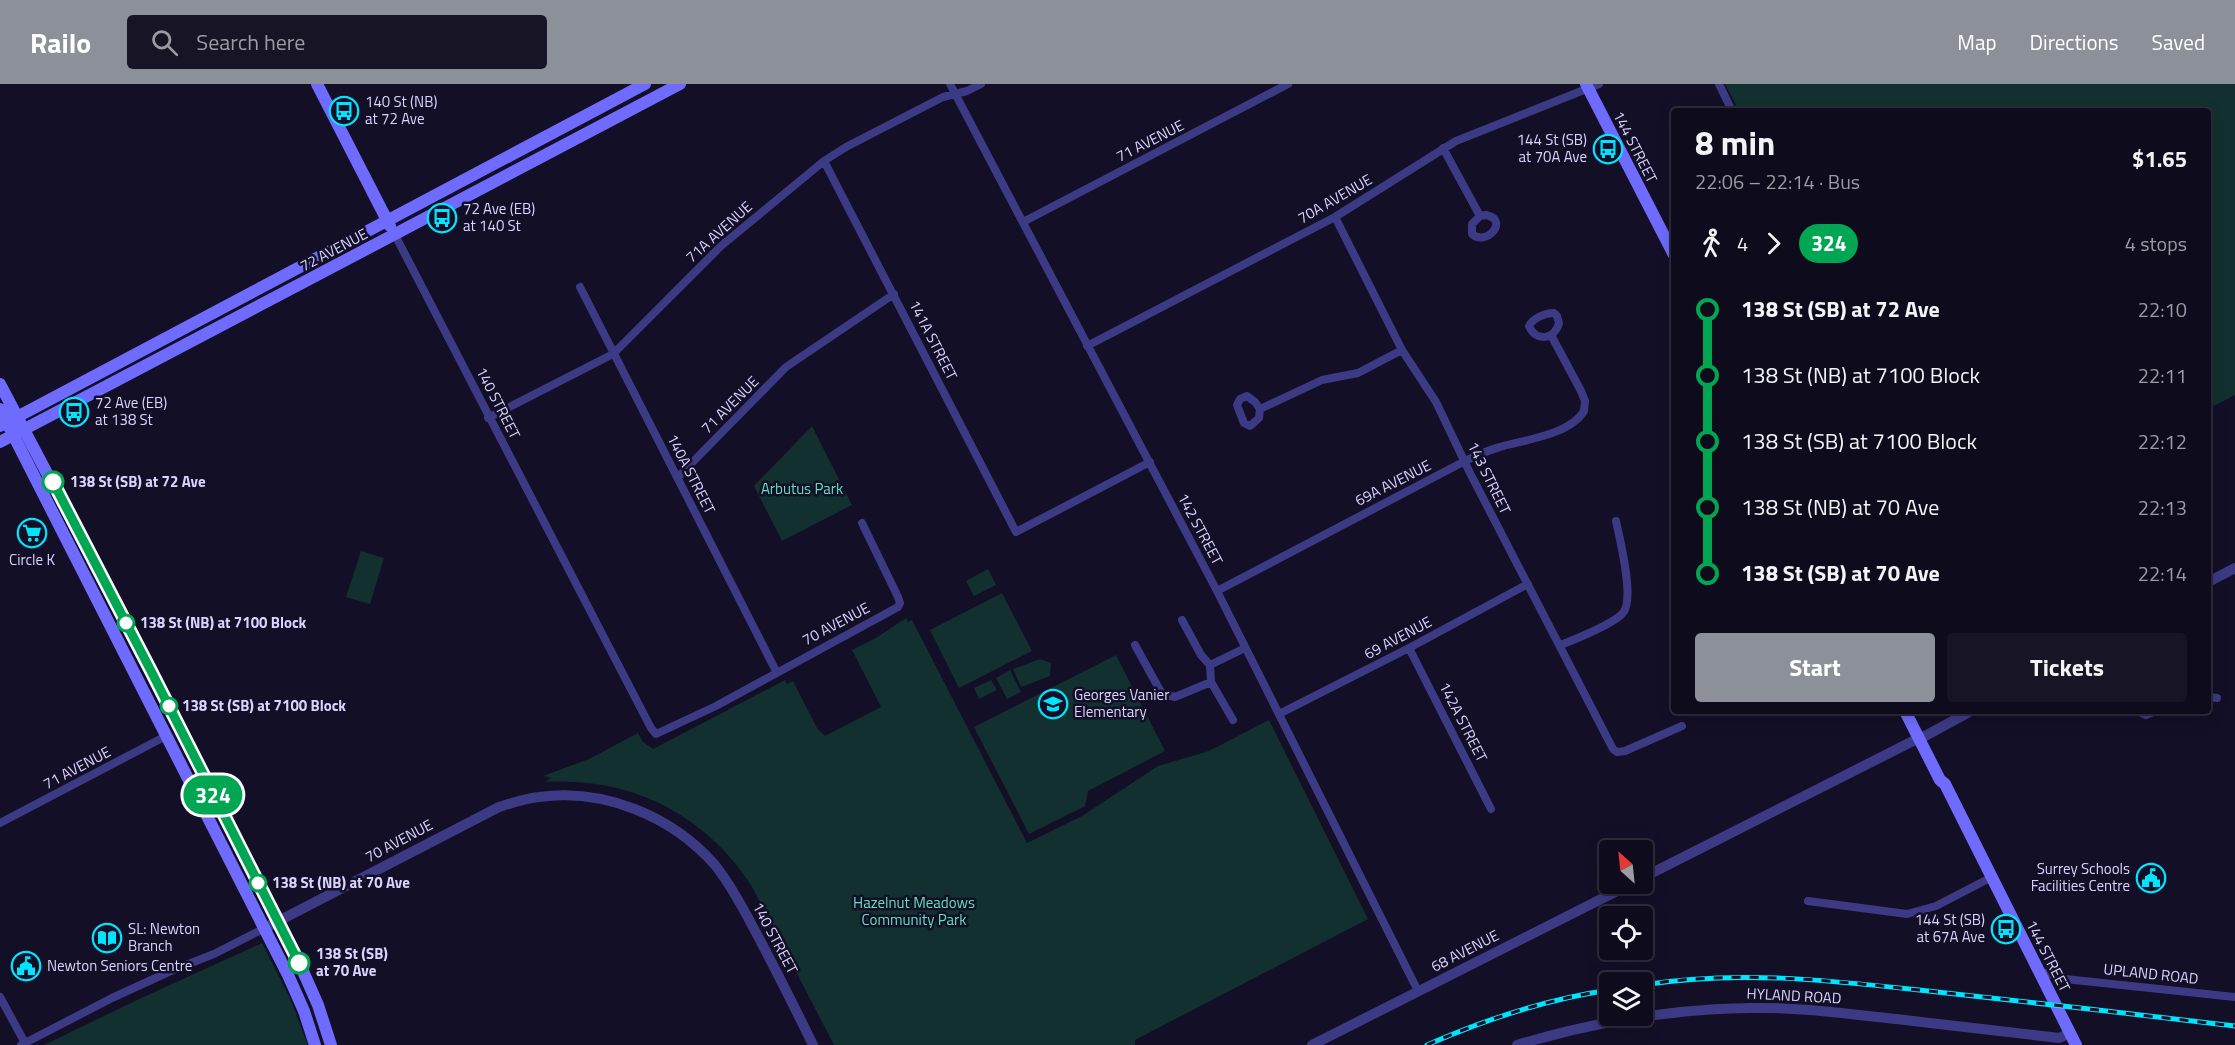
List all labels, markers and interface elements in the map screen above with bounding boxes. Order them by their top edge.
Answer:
search box [127,15,547,69]
text: Railo [30,21,91,64]
text: Search here [196,25,305,59]
icon: search [148,26,181,59]
text: Map [1957,26,1997,58]
text: Directions [2030,26,2119,58]
text: Saved [2152,26,2205,58]
place label: 140 St (NB) at 72 Ave [365,90,437,130]
bus stop icon: 140 St (NB) at 72 Ave [328,95,360,127]
street label: 144 STREET [1607,107,1664,187]
street label: 71 AVENUE [1112,114,1188,168]
text: 8 min [1695,118,1775,168]
place label: 144 St (SB) at 70A Ave [1517,128,1587,168]
bus stop icon: 144 St (SB) at 70A Ave [1592,133,1624,165]
text: $1.65 [2132,142,2187,176]
text: 22:06 – 22:14 · Bus [1695,166,1860,197]
street label: 70A AVENUE [1293,168,1376,229]
street label: 71A AVENUE [680,195,757,268]
place label: 72 Ave (EB) at 140 St [463,197,535,237]
bus stop icon: 72 Ave (EB) at 140 St [426,202,458,234]
street label: 72 AVENUE [296,222,372,277]
icon: walk [1695,227,1728,260]
icon: forward [1757,227,1790,260]
text: 324 [1811,227,1846,259]
text: 4 [1737,228,1748,259]
text: 4 stops [2125,228,2187,259]
text: 138 St (SB) at 72 Ave [1741,292,1940,326]
text: 22:10 [2138,294,2187,325]
street label: 141A STREET [903,296,964,384]
text: 138 St (NB) at 7100 Block [1741,358,1980,392]
text: 22:11 [2138,360,2187,391]
street label: 140 STREET [470,363,527,443]
street label: 71 AVENUE [695,370,764,439]
place label: 72 Ave (EB) at 138 St [95,391,167,431]
bus stop icon: 72 Ave (EB) at 138 St [58,396,90,428]
text: 138 St (SB) at 7100 Block [1741,424,1977,458]
text: 22:12 [2138,426,2187,457]
street label: 140A STREET [661,430,722,518]
street label: 143 STREET [1462,438,1517,518]
street label: 69A AVENUE [1351,454,1435,512]
place label: 138 St (SB) at 72 Ave [70,470,206,493]
marker: 138 St (SB) at 72 Ave [42,471,64,493]
park label: Arbutus Park [761,477,843,500]
street label: 142 STREET [1172,489,1229,569]
text: 138 St (NB) at 70 Ave [1741,490,1939,524]
text: 22:13 [2138,492,2187,523]
supermarket icon: Circle K [16,517,48,549]
place label: Circle K [9,548,55,571]
text: 138 St (SB) at 70 Ave [1741,556,1940,590]
text: 22:14 [2138,558,2187,589]
street label: 70 AVENUE [798,596,874,651]
street label: 69 AVENUE [1360,610,1436,665]
place label: 138 St (NB) at 7100 Block [140,611,307,634]
marker: 138 St (NB) at 7100 Block [117,614,135,632]
button: Start [1695,633,1935,702]
button: Tickets [1947,633,2187,702]
street label: 142A STREET [1433,678,1494,766]
place label: Georges Vanier Elementary [1074,683,1169,723]
school or university icon: Georges Vanier Elementary [1037,688,1069,720]
place label: 138 St (SB) at 7100 Block [182,694,346,717]
marker: 138 St (SB) at 7100 Block [160,697,178,715]
street label: 71 AVENUE [39,740,115,795]
line badge: 324 [178,776,248,814]
text: 324 [195,779,231,811]
street label: 70 AVENUE [361,813,437,868]
north arrow [1599,840,1653,894]
map controls [1599,840,1653,1026]
place label: Surrey Schools Facilities Centre [2031,857,2130,897]
public building icon: Surrey Schools Facilities Centre [2135,862,2167,894]
place label: 138 St (NB) at 70 Ave [272,871,410,894]
marker: 138 St (NB) at 70 Ave [249,874,267,892]
park label: Hazelnut Meadows Community Park [853,891,975,931]
street label: 140 STREET [747,898,804,978]
button: locate [1599,906,1653,960]
place label: 144 St (SB) at 67A Ave [1915,908,1985,948]
bus stop icon: 144 St (SB) at 67A Ave [1990,913,2022,945]
street label: 144 STREET [2020,916,2077,996]
place label: SL: Newton Branch [128,917,200,957]
library icon: SL: Newton Branch [91,922,123,954]
street label: 68 AVENUE [1427,924,1503,978]
place label: 138 St (SB) at 70 Ave [316,942,388,982]
public building icon: Newton Seniors Centre [10,950,42,982]
marker: 138 St (SB) at 70 Ave [288,952,310,974]
place label: Newton Seniors Centre [47,954,192,977]
street label: UPLAND ROAD [2102,957,2200,990]
button: layers [1599,972,1653,1026]
street label: HYLAND ROAD [1746,982,1842,1009]

